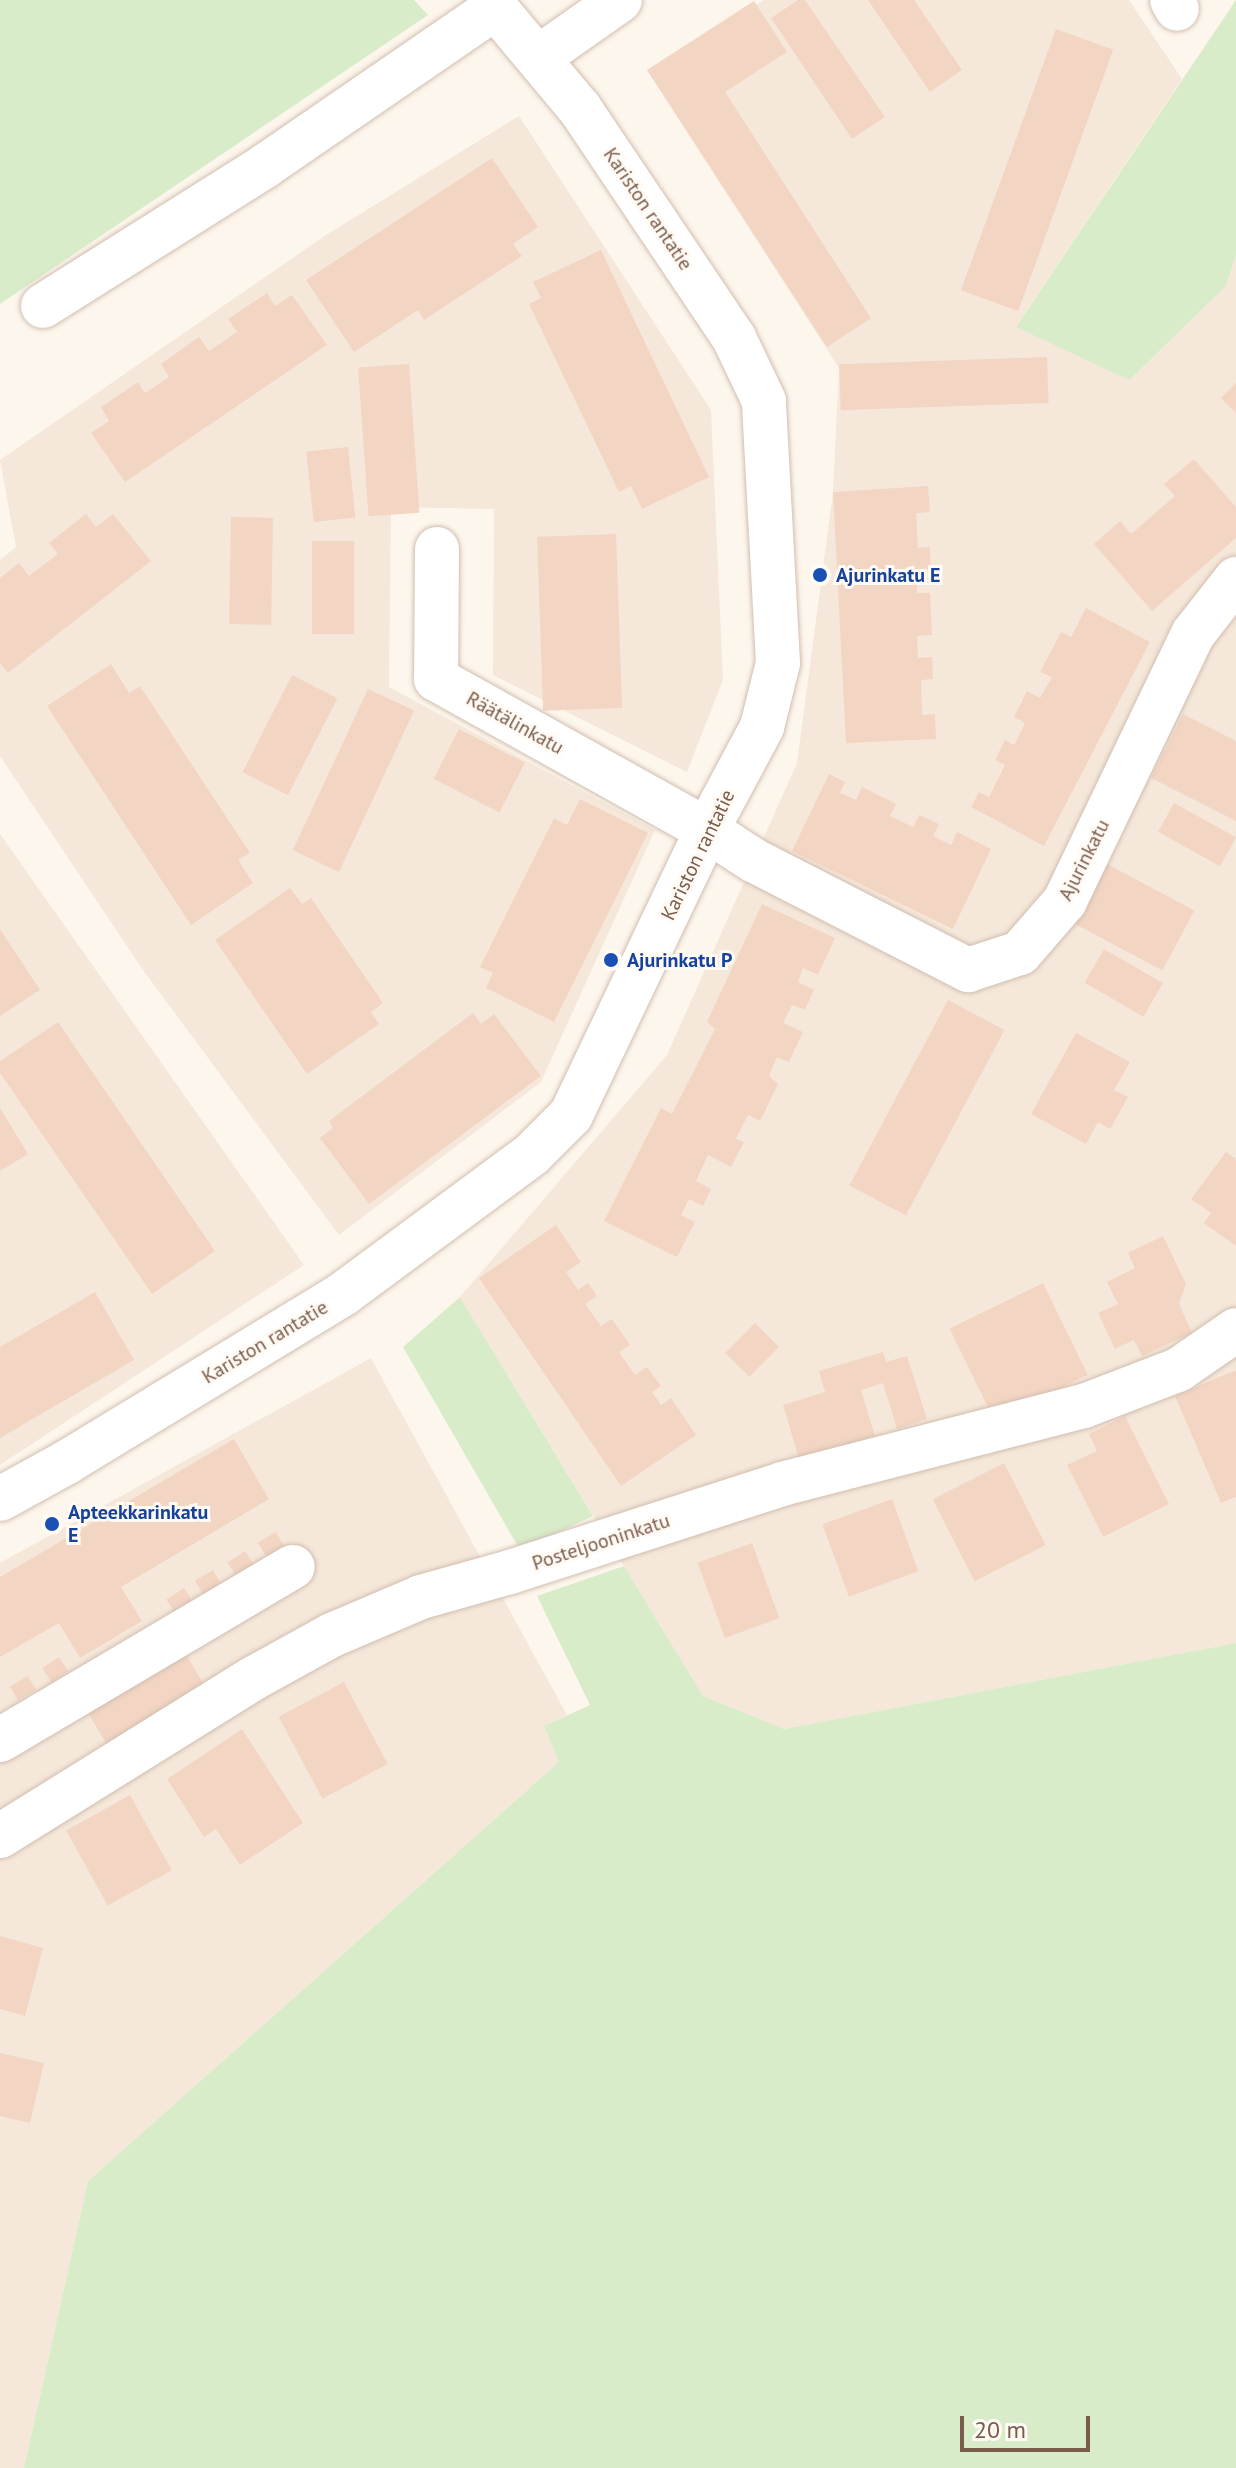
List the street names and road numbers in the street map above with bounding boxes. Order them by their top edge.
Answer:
street label: Kariston rantatie [598,143,698,275]
street label: Räätälinkatu [462,686,568,760]
street label: Kariston rantatie [656,786,740,924]
street label: Ajurinkatu [1053,815,1115,905]
street label: Kariston rantatie [198,1295,332,1389]
street label: Posteljooninkatu [529,1508,673,1576]

